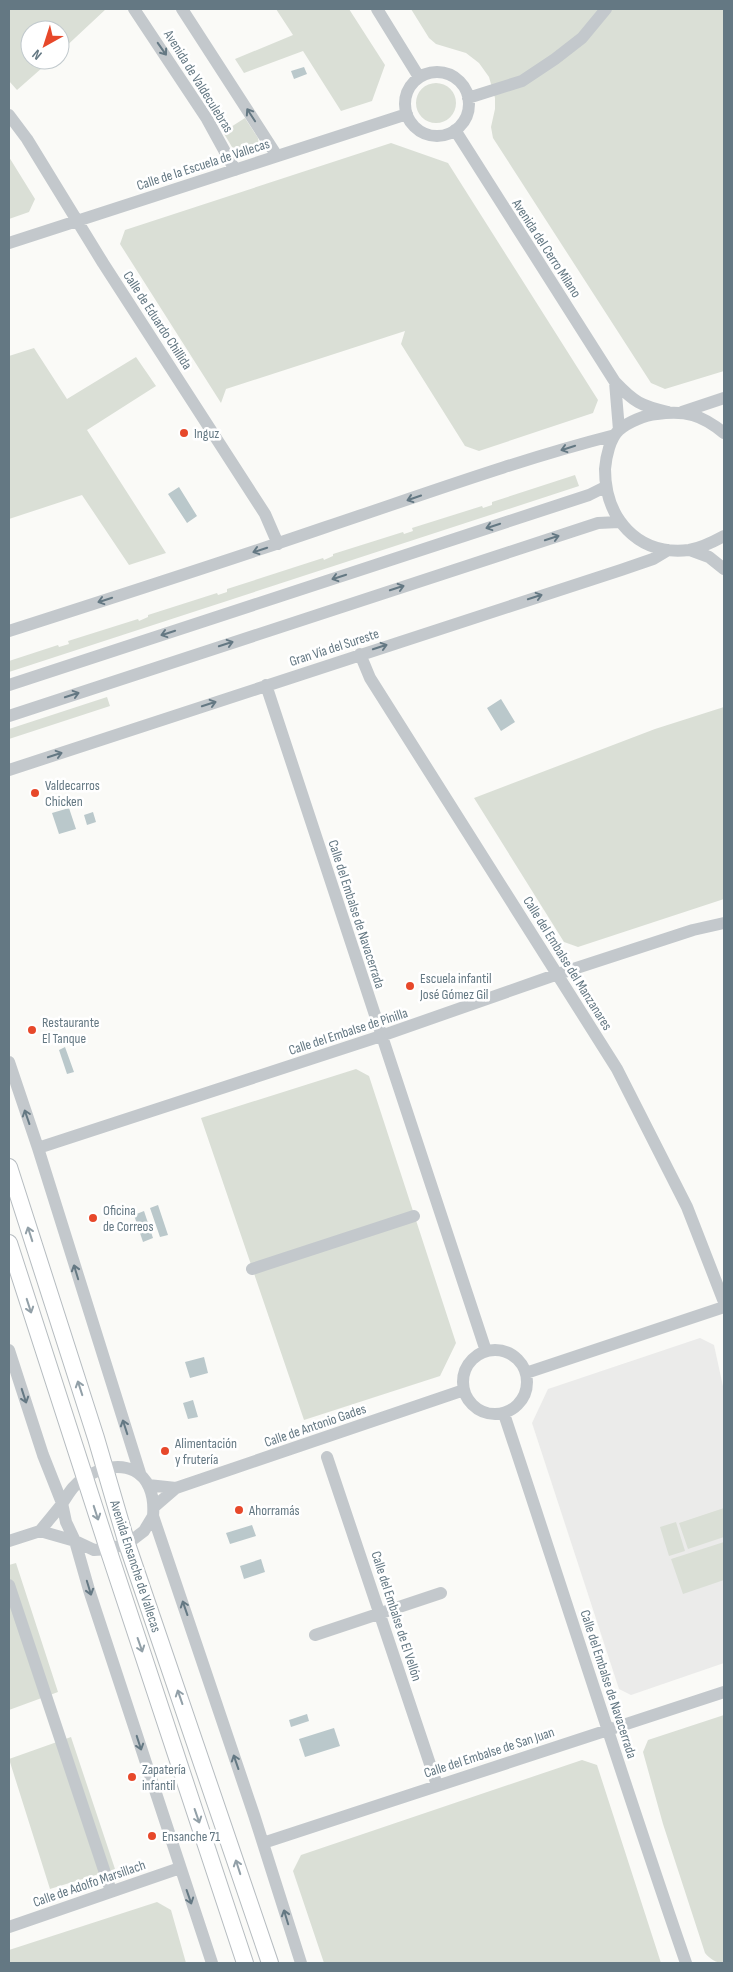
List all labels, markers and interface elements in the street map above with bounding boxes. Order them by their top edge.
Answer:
north arrow [20,20,70,70]
street label: Avenida de Valdeculebras [160,26,237,136]
one-way arrow [157,42,167,56]
text: N [29,46,45,64]
one-way arrow [245,108,255,122]
street label: Calle de la Escuela de Vallecas [135,135,272,194]
street label: Avenida del Cerro Milano [508,195,585,301]
street label: Calle de Eduardo Chillida [119,268,196,373]
place label: Inguz [194,425,219,442]
marker: Inguz [178,427,190,439]
one-way arrow [561,443,577,453]
one-way arrow [406,494,422,503]
one-way arrow [486,522,502,531]
one-way arrow [543,532,559,542]
one-way arrow [252,546,268,555]
one-way arrow [331,572,347,582]
one-way arrow [389,583,405,593]
one-way arrow [526,592,542,601]
one-way arrow [98,596,113,605]
street label: Gran Vía del Sureste [287,625,381,670]
one-way arrow [160,628,176,638]
one-way arrow [218,639,234,649]
one-way arrow [372,642,388,652]
one-way arrow [63,690,79,699]
one-way arrow [201,699,217,708]
one-way arrow [47,750,62,759]
place label: Valdecarros Chicken [45,777,100,810]
marker: Valdecarros Chicken [29,787,41,799]
street label: Calle del Embalse de Navacerrada [324,838,389,991]
street label: Calle del Embalse del Manzanares [519,893,616,1033]
place label: Escuela infantil José Gómez Gil [419,970,492,1003]
marker: Escuela infantil José Gómez Gil [404,980,416,992]
street label: Calle del Embalse de Pinilla [287,1004,410,1059]
place label: Restaurante El Tanque [42,1014,99,1047]
marker: Restaurante El Tanque [26,1024,38,1036]
one-way arrow [22,1109,32,1125]
place label: Oficina de Correos [103,1202,153,1235]
marker: Oficina de Correos [87,1212,99,1224]
one-way arrow [25,1226,34,1242]
one-way arrow [71,1264,81,1280]
one-way arrow [25,1298,34,1314]
one-way arrow [74,1381,84,1397]
one-way arrow [20,1388,29,1404]
street label: Calle de Antonio Gades [262,1400,368,1451]
one-way arrow [120,1419,130,1435]
place label: Alimentación y frutería [174,1435,237,1468]
marker: Alimentación y frutería [159,1445,171,1457]
street label: Avenida Ensanche de Vallecas [106,1497,165,1634]
place label: Ahorramás [248,1502,300,1519]
marker: Ahorramás [233,1504,245,1516]
one-way arrow [92,1505,101,1521]
street label: Calle del Embalse de El Vellón [367,1549,426,1683]
one-way arrow [84,1580,94,1596]
one-way arrow [180,1601,189,1616]
street label: Calle del Embalse de Navacerrada [576,1608,641,1761]
one-way arrow [136,1637,145,1653]
one-way arrow [175,1689,184,1705]
street label: Calle del Embalse de San Juan [422,1723,557,1782]
one-way arrow [135,1734,144,1750]
one-way arrow [231,1754,241,1770]
place label: Zapatería infantil [142,1761,186,1794]
marker: Zapatería infantil [126,1771,138,1783]
one-way arrow [193,1808,202,1823]
place label: Ensanche 71 [162,1828,220,1845]
marker: Ensanche 71 [146,1830,158,1842]
street label: Calle de Adolfo Marsillach [31,1856,148,1911]
one-way arrow [233,1860,242,1875]
one-way arrow [185,1889,195,1905]
one-way arrow [281,1909,291,1925]

